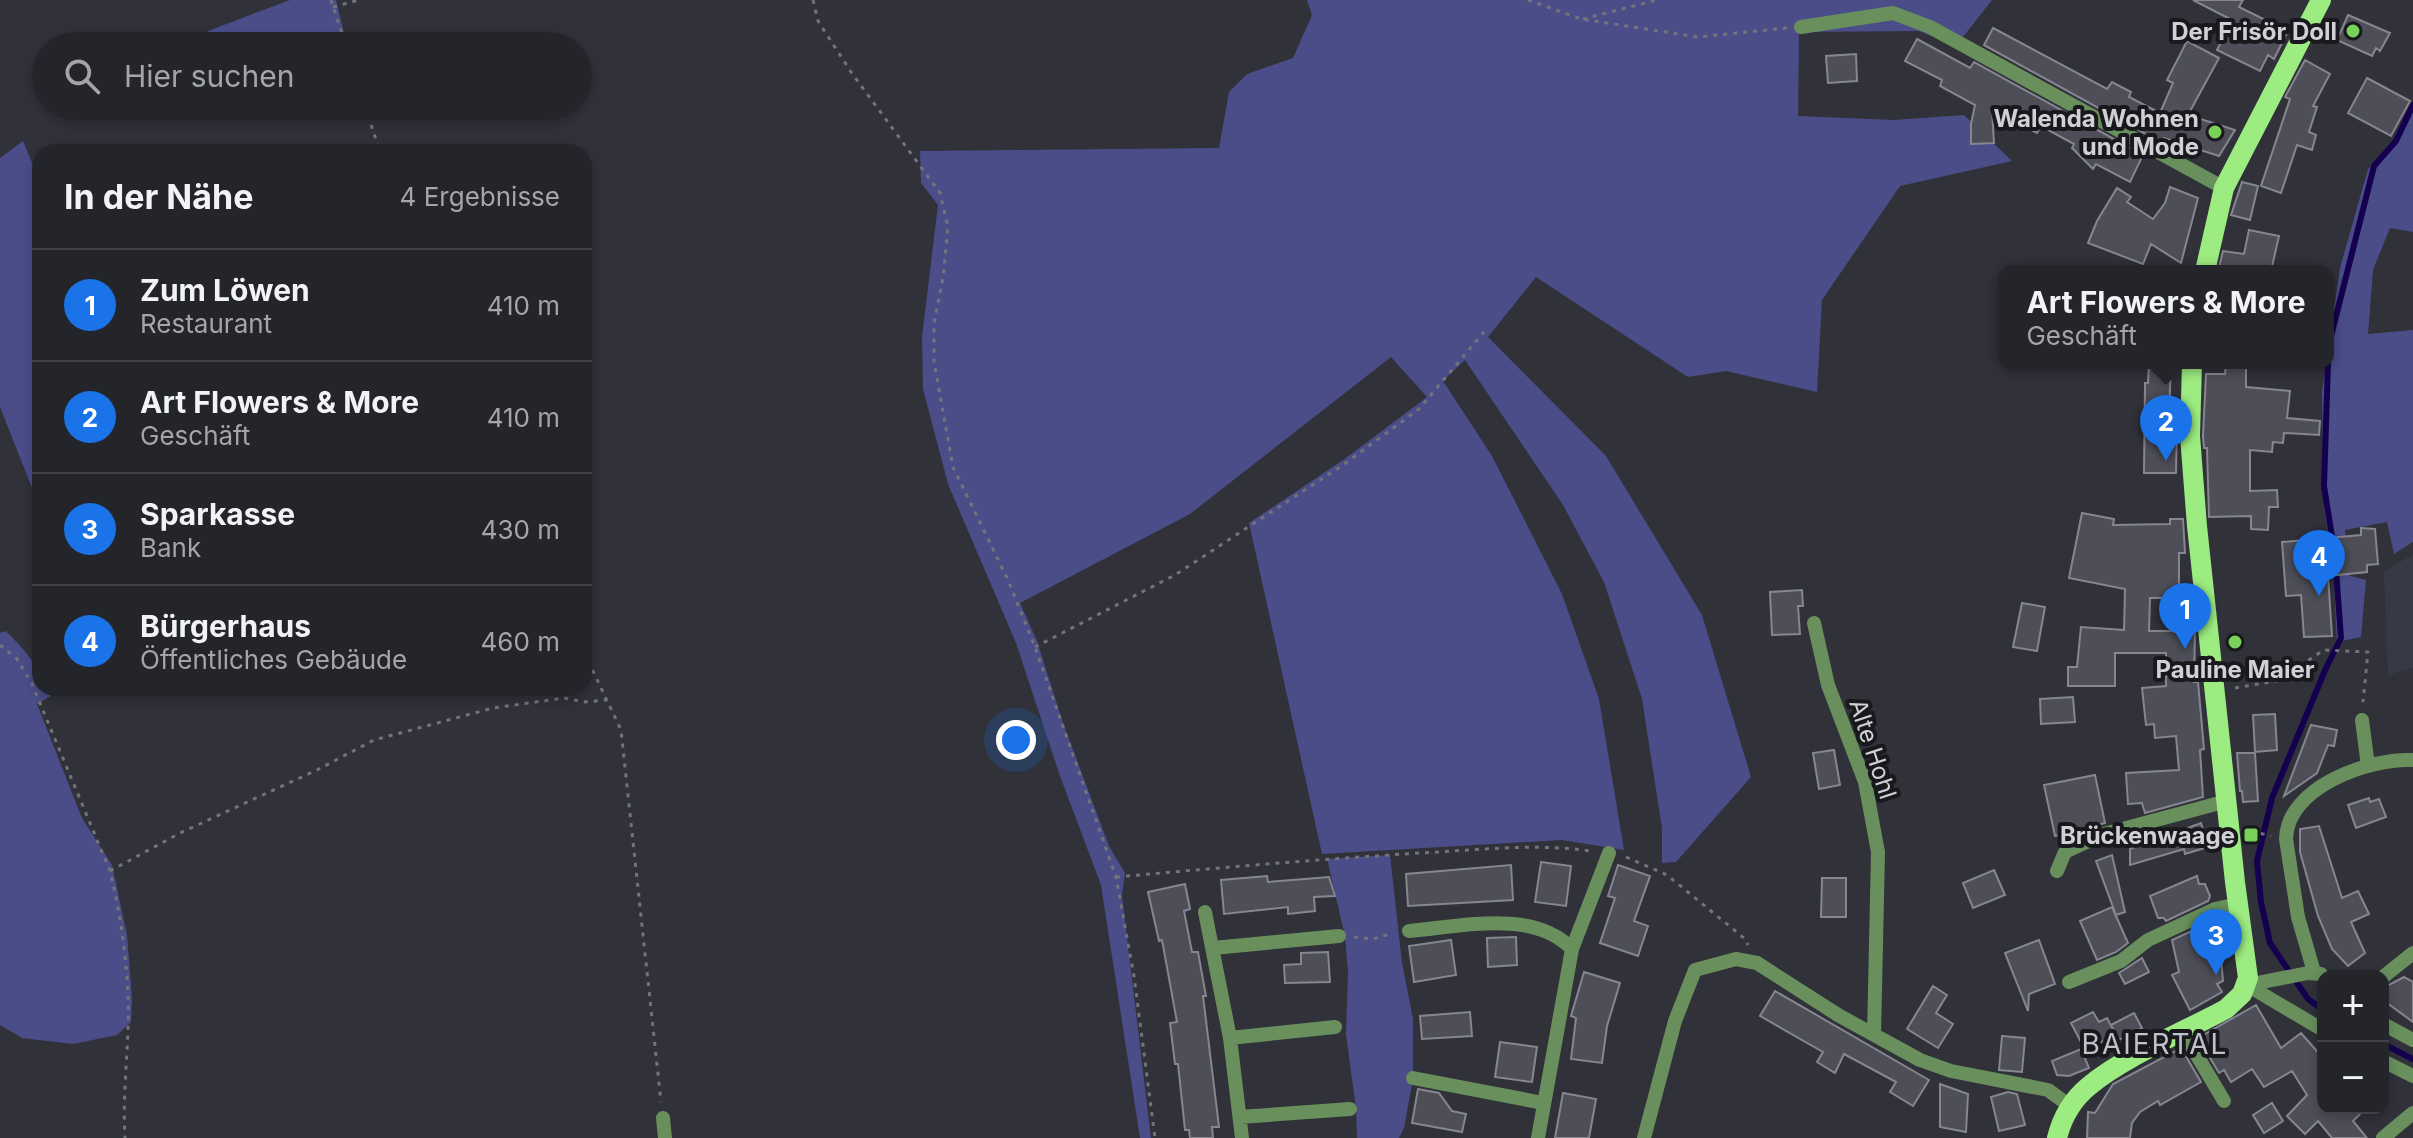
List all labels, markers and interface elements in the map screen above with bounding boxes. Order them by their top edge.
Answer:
place label: Der Frisör Doll [2171,17,2337,46]
marker: Der Frisör Doll [2344,22,2362,40]
search box [32,32,592,120]
icon: search [60,54,104,98]
text: Hier suchen [124,58,294,94]
place label: Walenda Wohnen und Mode [1994,104,2199,161]
marker: Walenda Wohnen und Mode [2206,123,2224,141]
text: In der Nähe [64,176,253,217]
text: 4 Ergebnisse [400,181,560,212]
popup [1998,265,2334,369]
text: Zum Löwen [140,272,310,308]
text: Art Flowers & More [2026,284,2306,320]
text: 1 [84,290,96,321]
text: 410 m [487,290,560,321]
text: Restaurant [140,308,272,339]
text: Geschäft [2026,320,2137,351]
text: Art Flowers & More [140,384,419,420]
pin: 2 [2140,395,2192,461]
text: 2 [82,402,98,433]
text: 410 m [487,402,560,433]
text: Geschäft [140,420,250,451]
text: Sparkasse [140,496,295,532]
text: 3 [82,514,98,545]
text: 430 m [481,514,560,545]
pin: 4 [2293,530,2345,596]
text: Bank [140,532,201,563]
pin: 1 [2159,583,2211,649]
text: Bürgerhaus [140,608,311,644]
text: 4 [81,626,99,657]
text: 460 m [481,626,560,657]
marker: Pauline Maier [2226,633,2244,651]
text: Öffentliches Gebäude [140,644,407,675]
place label: Pauline Maier [2156,655,2315,684]
street label: Alte Hohl [1843,695,1903,803]
your location [996,720,1036,760]
place label: Brückenwaage [2060,821,2235,850]
marker: Brückenwaage [2242,826,2260,844]
pin: 3 [2190,909,2242,975]
map controls [2317,970,2389,1114]
button: + [2317,970,2389,1042]
district label: BAIERTAL [2082,1027,2228,1061]
button: − [2317,1042,2389,1114]

